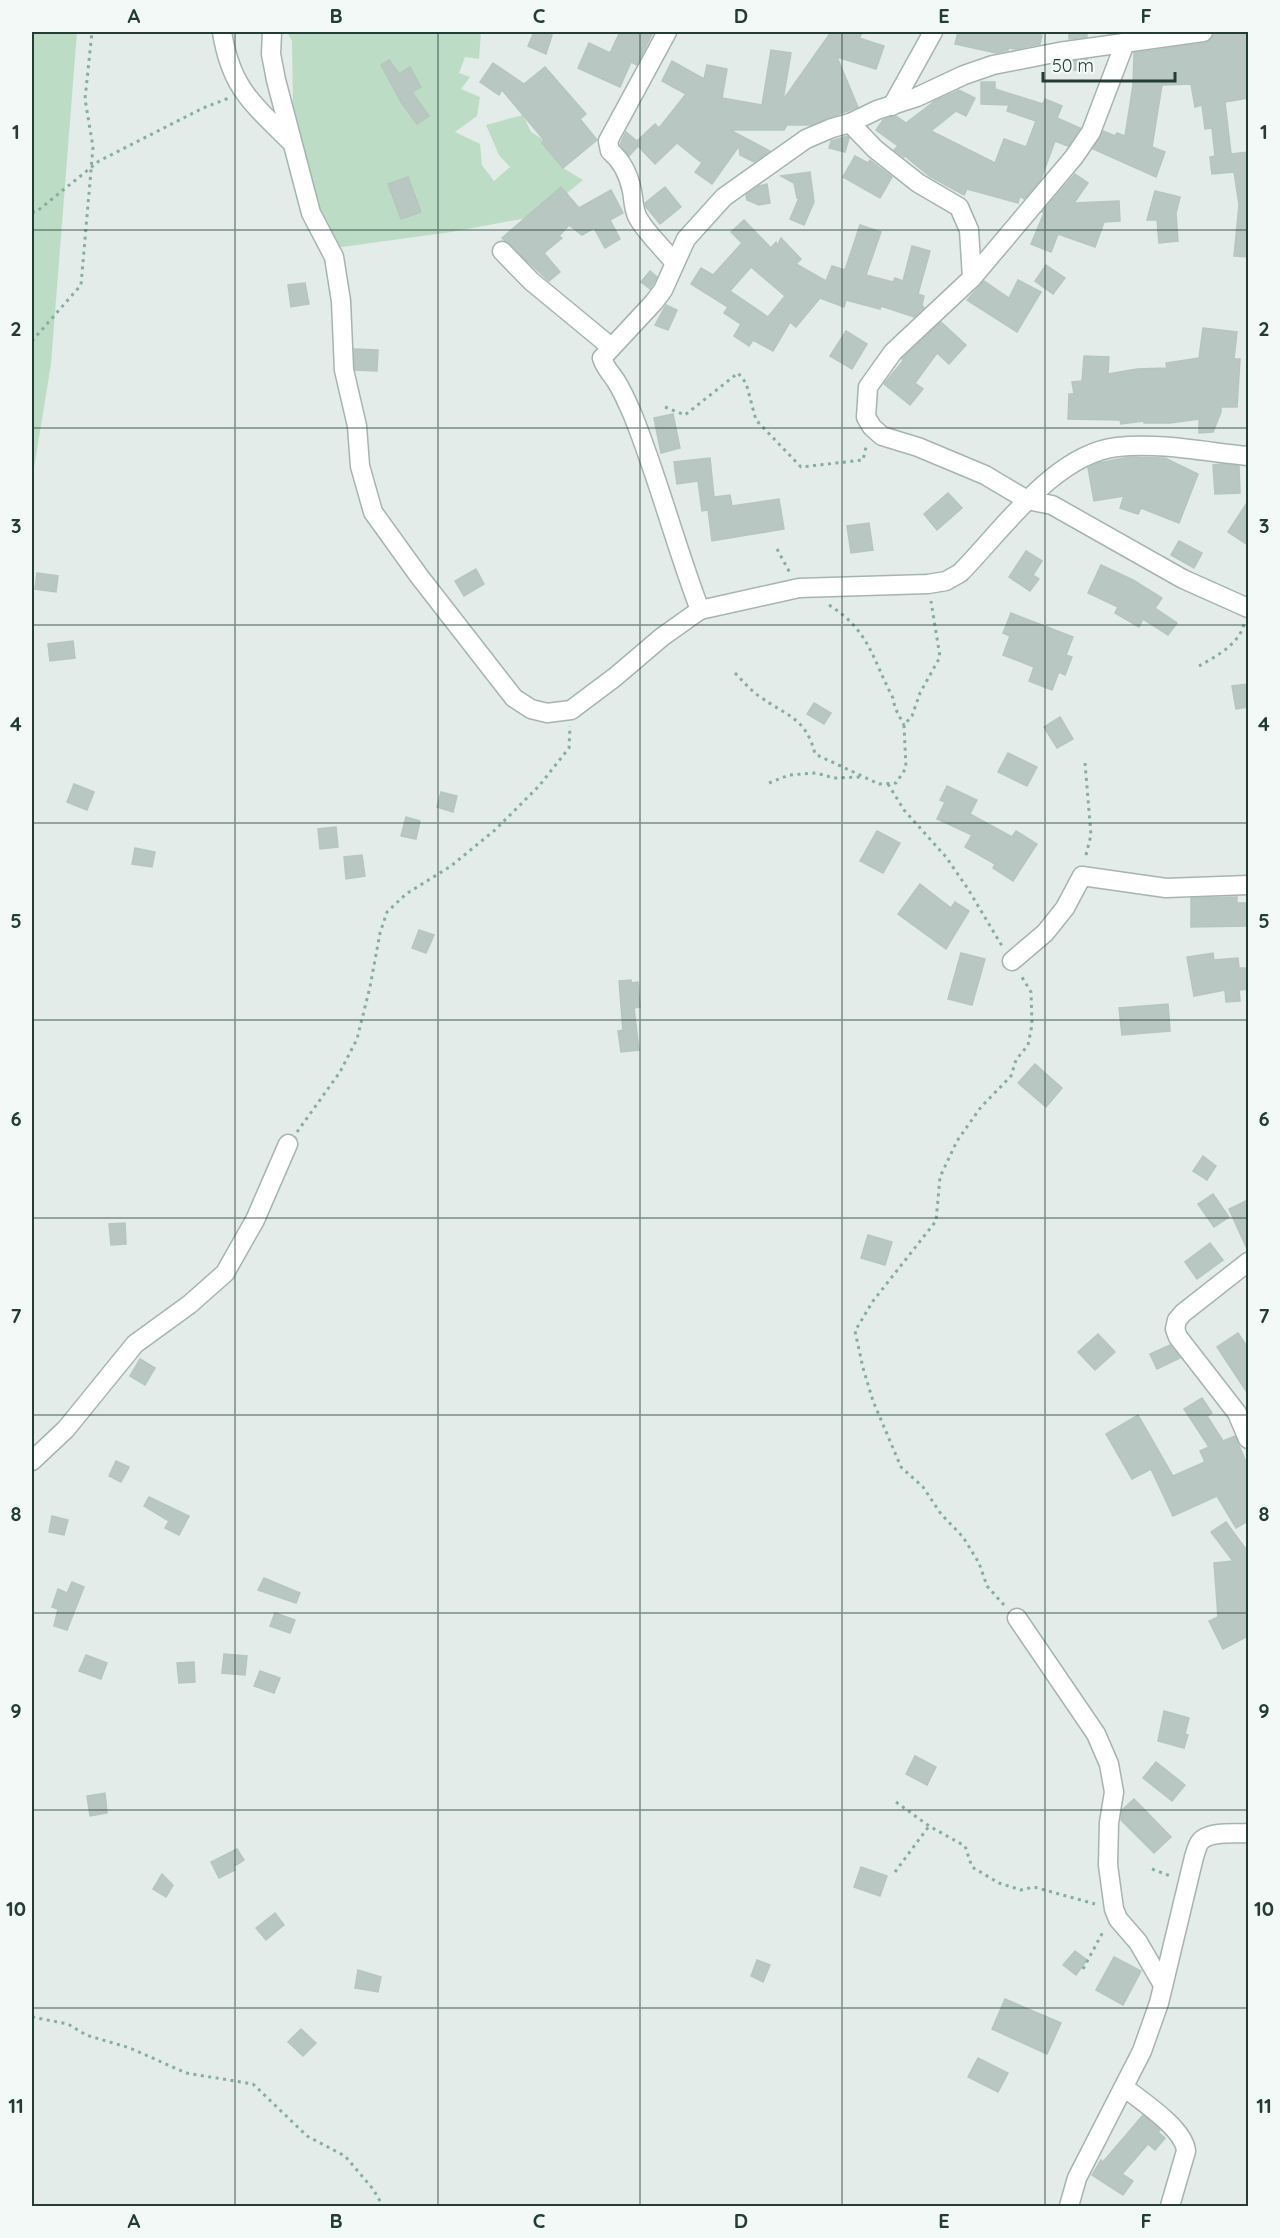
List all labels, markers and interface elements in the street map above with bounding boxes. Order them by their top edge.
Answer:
text: A [128,3,141,28]
text: B [329,3,343,28]
text: C [533,3,546,28]
text: D [734,3,748,28]
text: E [938,3,950,28]
text: F [1140,3,1152,28]
scale bar [1043,45,1175,83]
text: 50 m [1052,54,1094,77]
text: 1 [12,119,20,144]
text: 1 [1260,119,1268,144]
text: 2 [10,316,22,341]
text: 2 [1258,316,1270,341]
text: 3 [11,513,21,538]
text: 3 [1259,513,1269,538]
text: 4 [10,711,22,736]
text: 4 [1258,711,1270,736]
text: 5 [10,908,22,933]
text: 5 [1258,908,1270,933]
text: 6 [10,1106,22,1131]
text: 6 [1258,1106,1270,1131]
text: 7 [11,1303,22,1328]
text: 7 [1259,1303,1270,1328]
text: 8 [11,1501,22,1526]
text: 8 [1259,1501,1270,1526]
text: 9 [10,1698,22,1723]
text: 9 [1258,1698,1270,1723]
text: 10 [6,1896,26,1921]
text: 10 [1254,1896,1274,1921]
text: 11 [8,2093,24,2118]
text: 11 [1256,2093,1272,2118]
text: A [128,2208,141,2233]
text: B [329,2208,343,2233]
text: C [533,2208,546,2233]
text: D [734,2208,748,2233]
text: E [938,2208,950,2233]
text: F [1140,2208,1152,2233]

